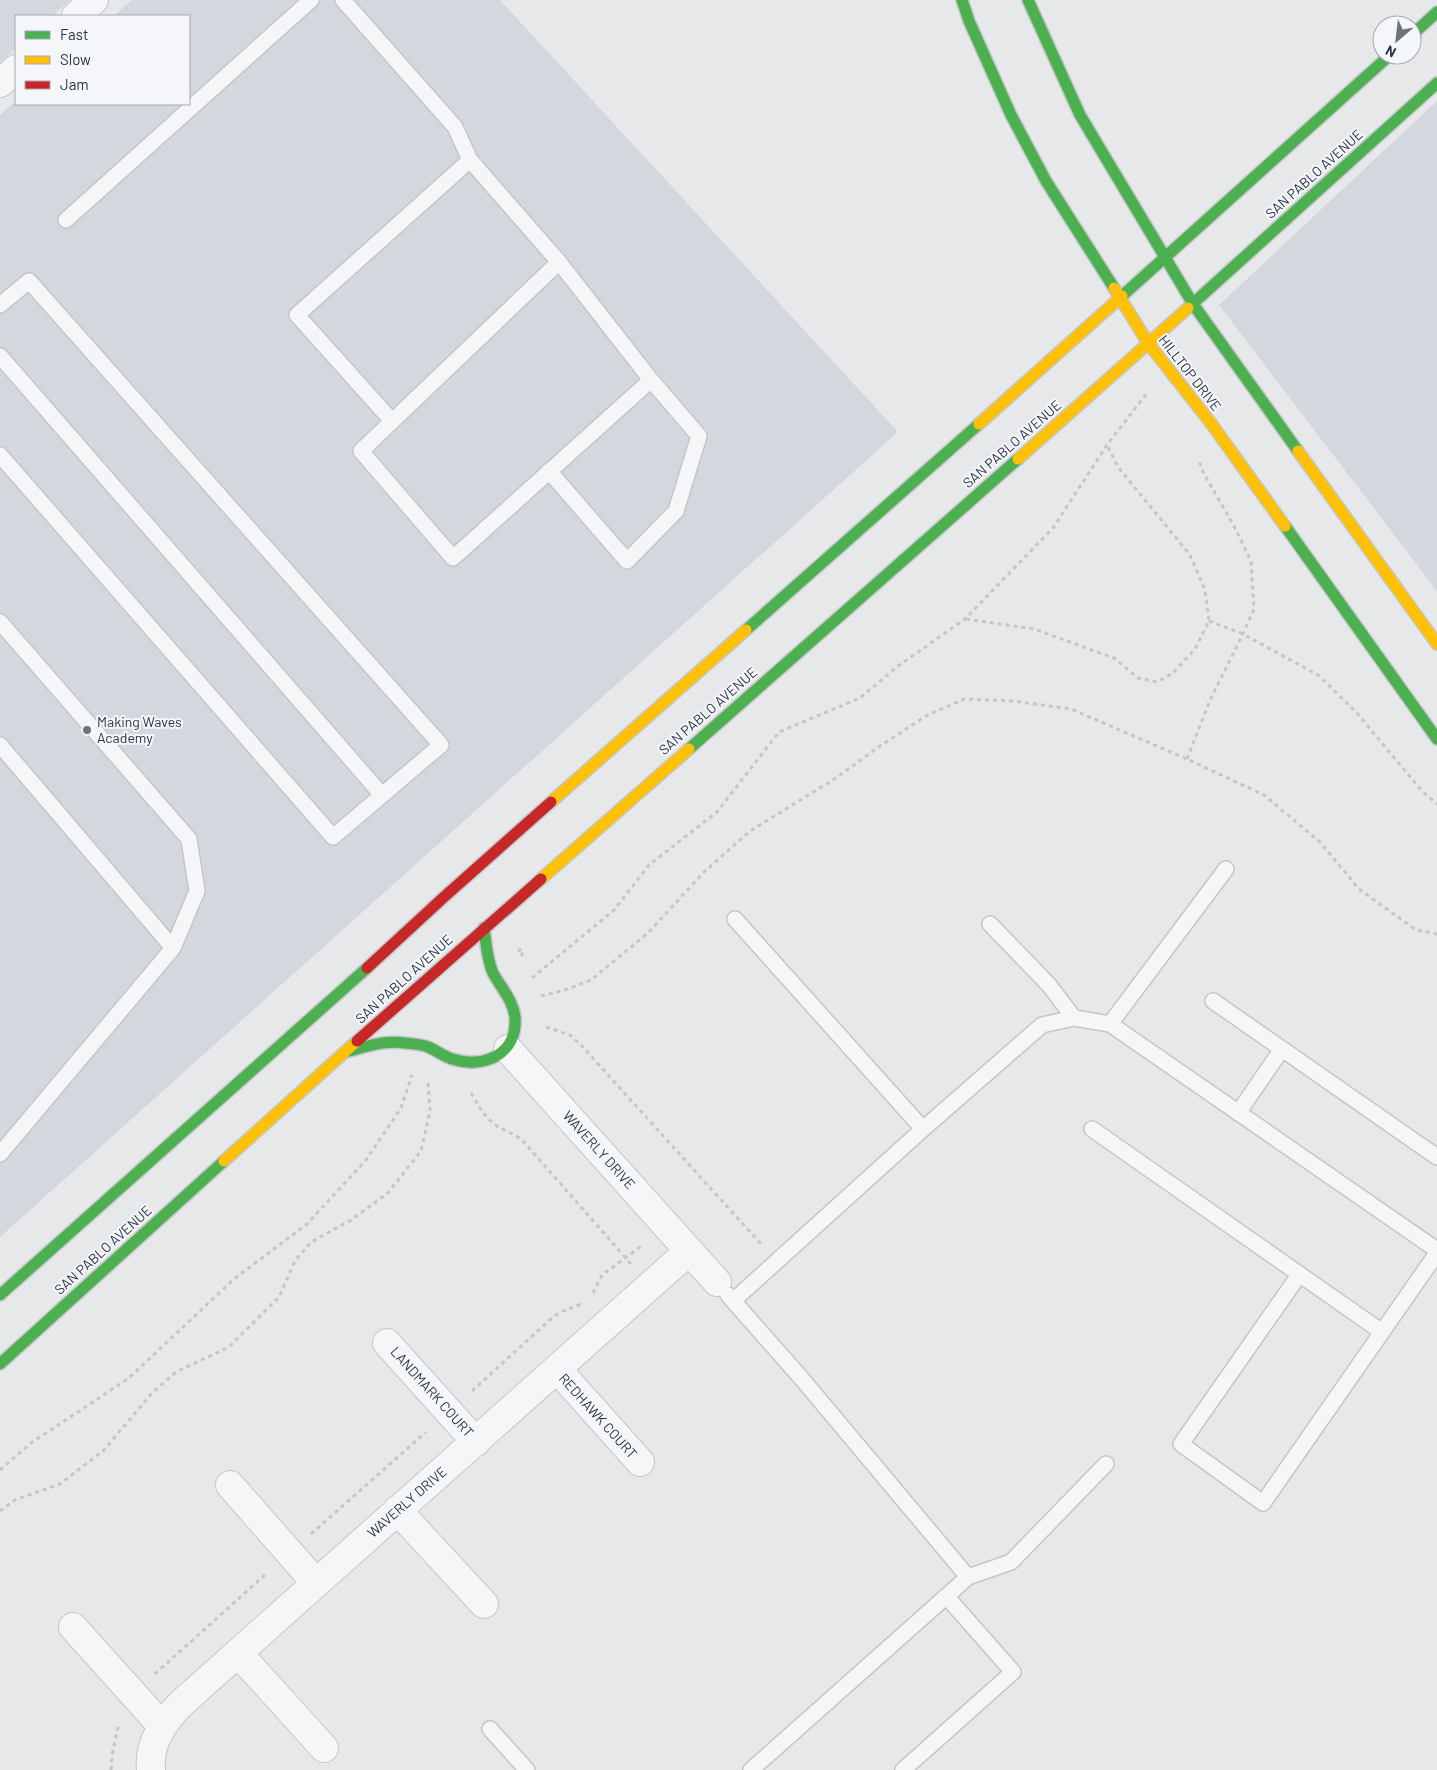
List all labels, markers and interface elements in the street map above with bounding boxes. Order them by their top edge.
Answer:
legend [15,15,190,105]
north arrow [1372,15,1422,65]
text: Fast [60,25,88,43]
text: N [1383,42,1399,62]
text: Slow [60,50,91,68]
text: Jam [60,75,89,93]
street label: SAN PABLO AVENUE [1262,126,1366,222]
street label: HILLTOP DRIVE [1155,331,1225,414]
street label: SAN PABLO AVENUE [959,396,1064,491]
street label: SAN PABLO AVENUE [655,663,760,758]
place label: Making Waves Academy [97,713,182,746]
marker: Making Waves Academy [81,724,93,736]
street label: SAN PABLO AVENUE [352,931,456,1027]
street label: WAVERLY DRIVE [560,1107,639,1192]
street label: SAN PABLO AVENUE [51,1202,155,1298]
street label: LANDMARK COURT [387,1343,478,1441]
street label: REDHAWK COURT [556,1370,641,1462]
street label: WAVERLY DRIVE [363,1463,450,1541]

